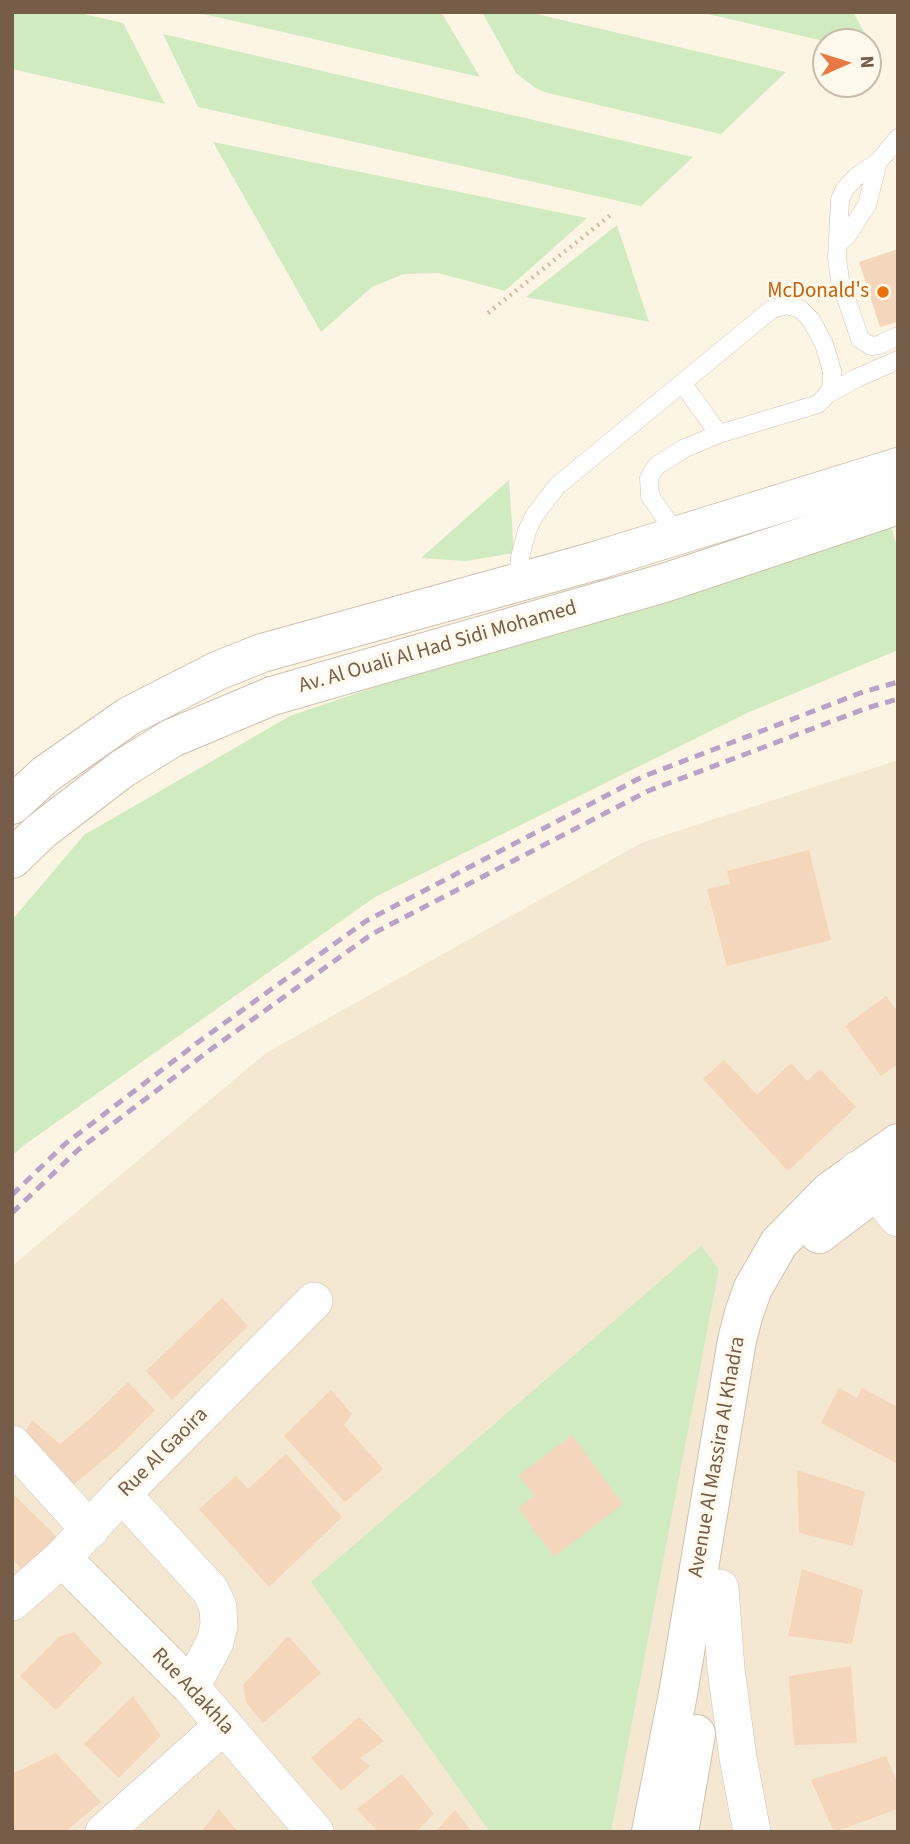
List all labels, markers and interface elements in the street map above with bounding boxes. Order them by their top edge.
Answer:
north arrow [812,28,882,98]
text: N [853,55,880,69]
place label: McDonald's [767,279,869,305]
marker: McDonald's [875,284,891,300]
street label: Av. Al Ouali Al Had Sidi Mohamed [296,596,580,700]
street label: Avenue Al Massira Al Khadra [684,1335,752,1579]
street label: Rue Al Gaoira [114,1403,214,1503]
street label: Rue Adakhla [145,1643,239,1741]

